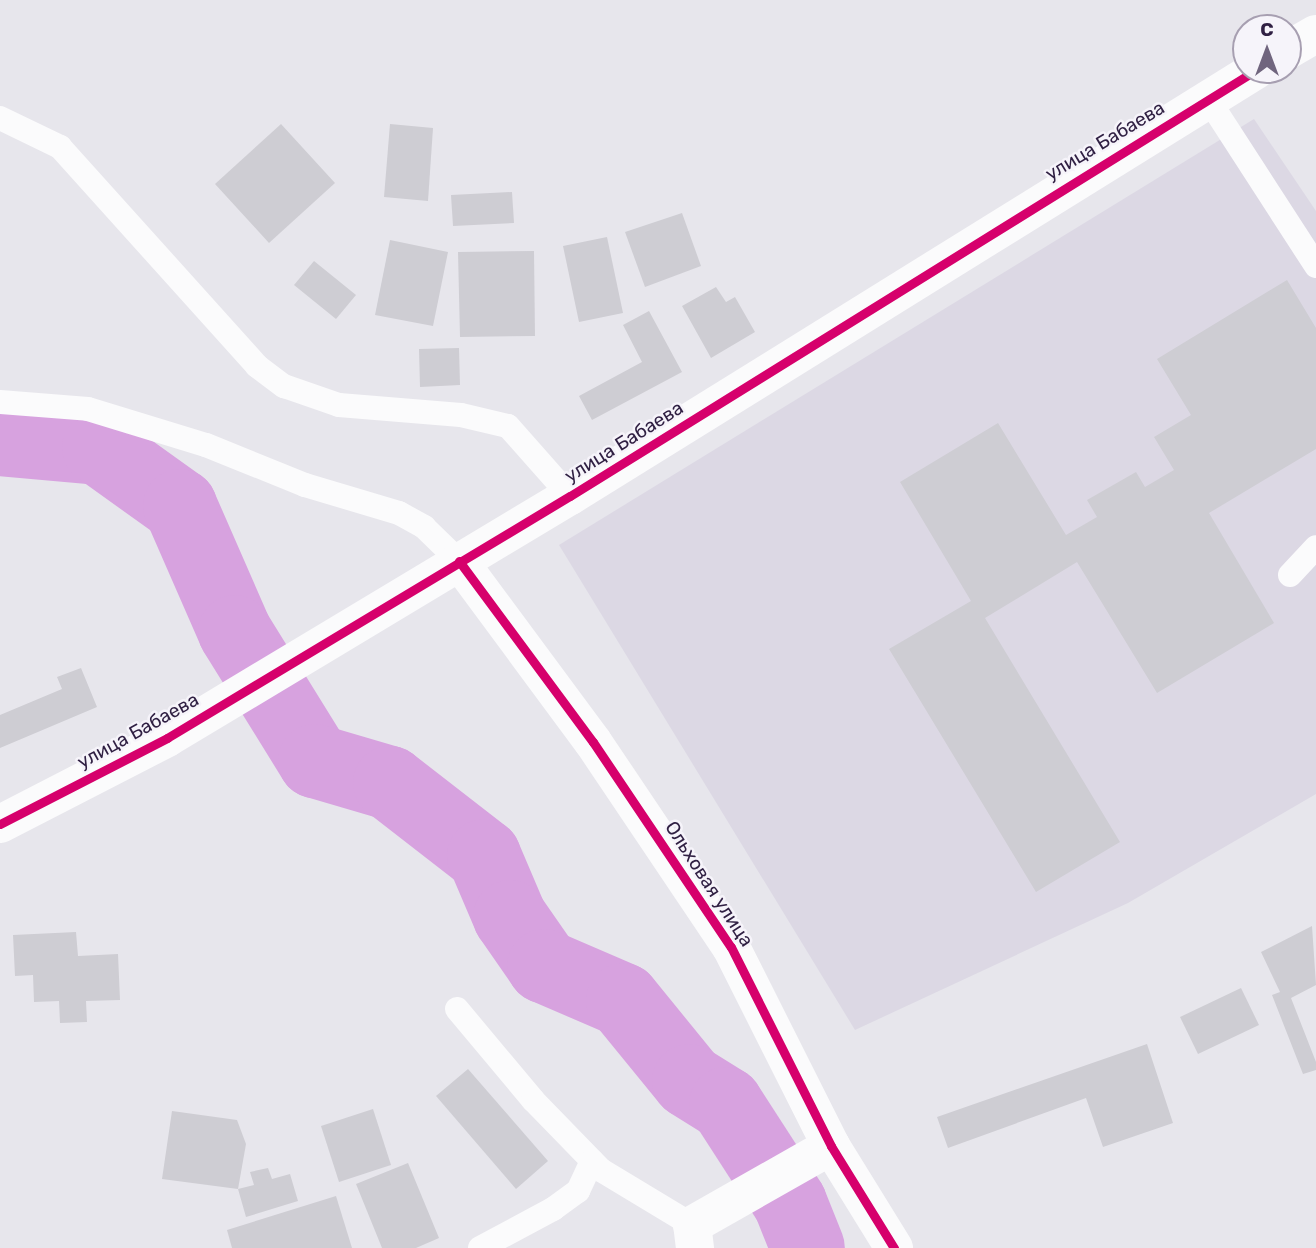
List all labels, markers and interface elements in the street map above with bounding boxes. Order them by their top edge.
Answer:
north arrow [1232,14,1302,84]
text: С [1260,18,1274,41]
street label: улица Бабаева [1041,96,1169,186]
street label: улица Бабаева [561,396,687,488]
street label: улица Бабаева [73,688,203,774]
street label: Ольховая улица [660,817,758,951]

